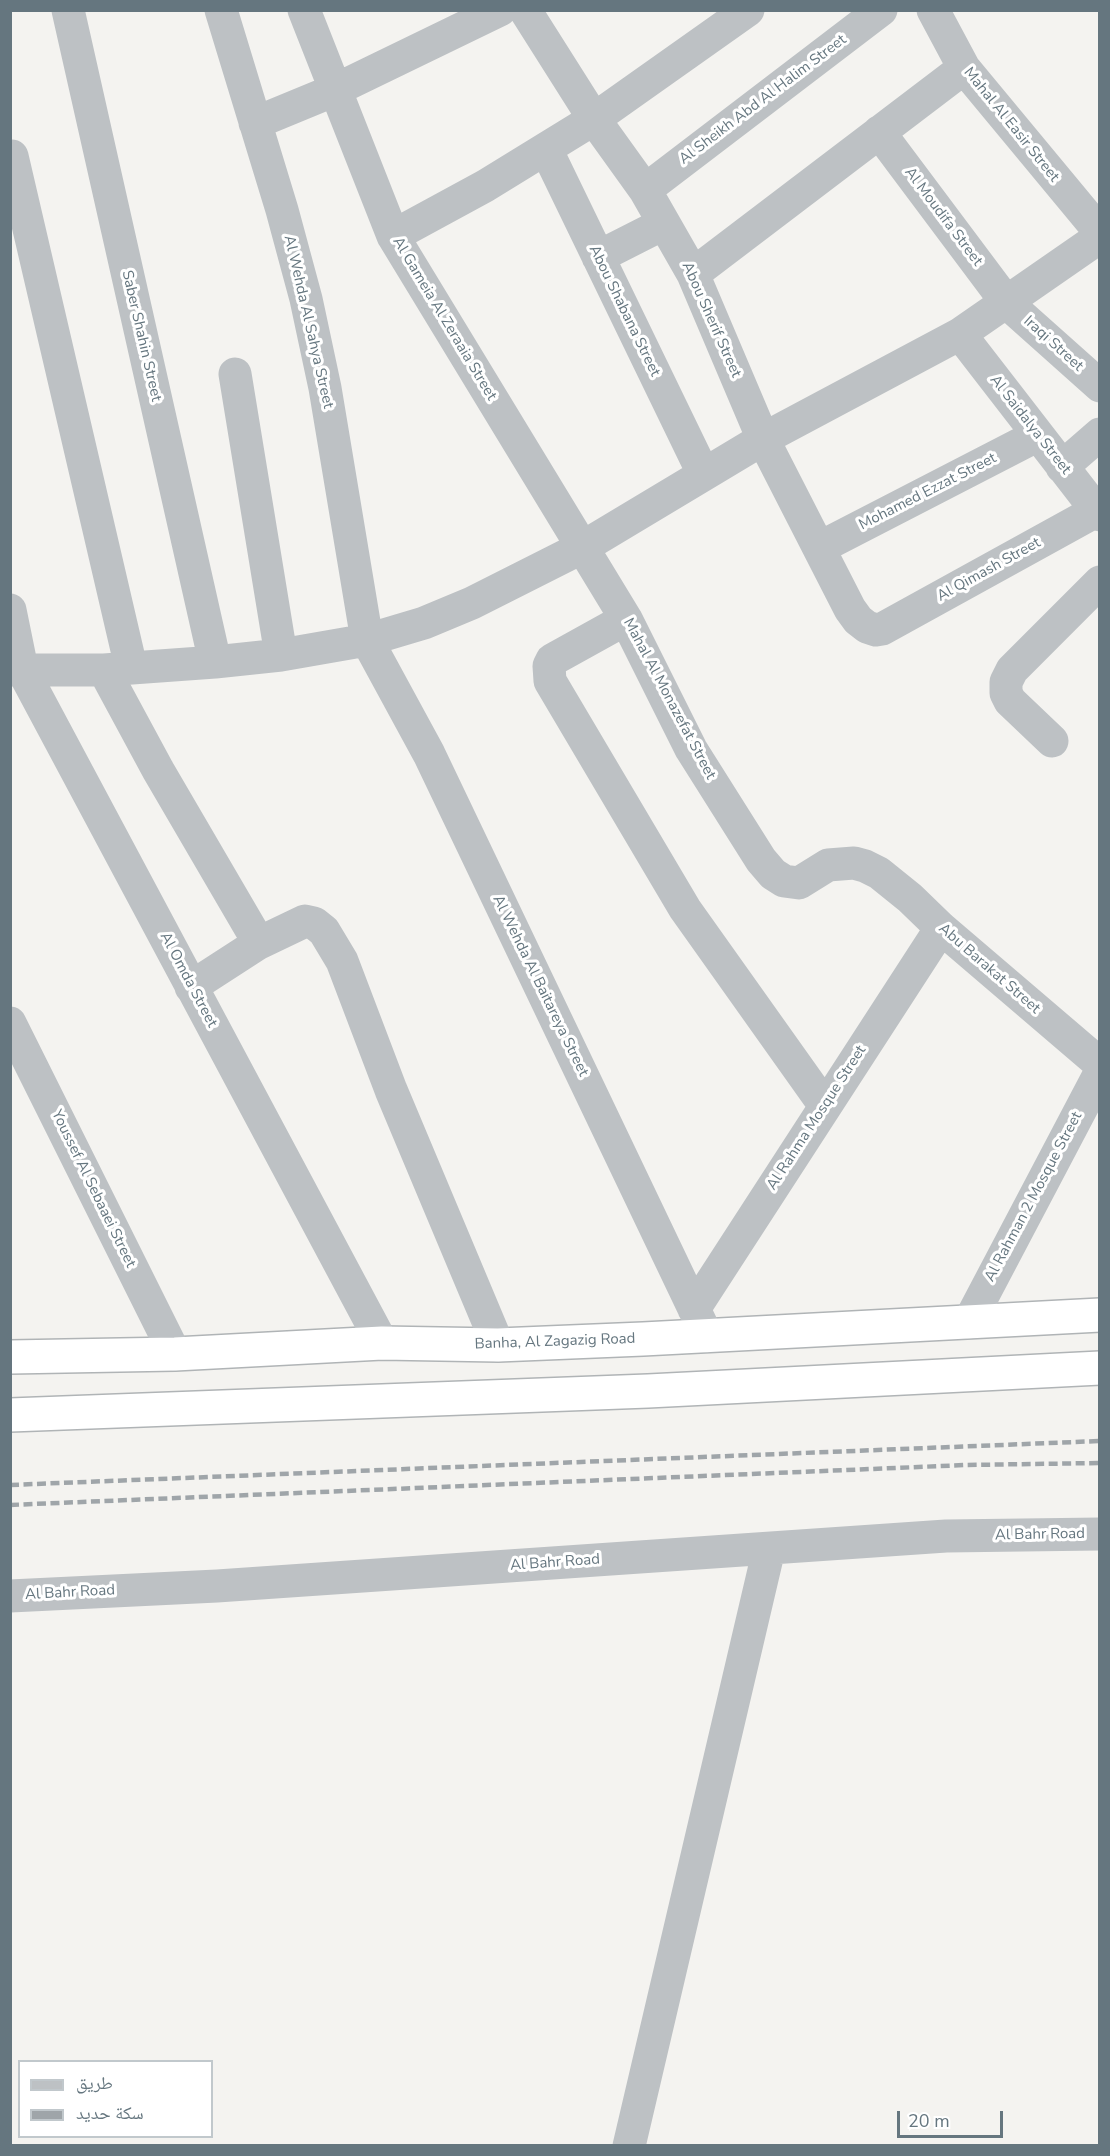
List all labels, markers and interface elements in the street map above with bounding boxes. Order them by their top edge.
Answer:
street label: Al Sheikh Abd Al Halim Street [676,31,850,169]
street label: Mahal Al Easir Street [959,64,1063,186]
street label: Al Moudifa Street [900,164,986,270]
street label: Al Wehda Al Sahya Street [279,234,337,410]
street label: Al Gameia Al Zeraaia Street [388,234,500,404]
street label: Abou Shabana Street [584,242,664,380]
street label: Abou Sherif Street [677,259,745,381]
street label: Saber Shahin Street [117,269,165,403]
street label: Iraqi Street [1019,313,1087,375]
street label: Al Saidalya Street [986,372,1074,478]
street label: Mohamed Ezzat Street [856,450,1000,534]
street label: Al Qimash Street [934,534,1044,606]
street label: Mahal Al Monazefat Street [619,615,719,783]
street label: Al Wehda Al Baitareya Street [488,892,592,1080]
street label: Abu Barakat Street [935,920,1043,1018]
street label: Al Omda Street [155,929,221,1031]
street label: Al Rahma Mosque Street [764,1042,870,1194]
street label: Youssef Al Sebaaei Street [47,1107,139,1271]
street label: Al Rahman 2 Mosque Street [981,1109,1087,1285]
street label: Banha, Al Zagazig Road [474,1330,636,1354]
street label: Al Bahr Road [995,1525,1085,1545]
street label: Al Bahr Road [509,1551,601,1575]
street label: Al Bahr Road [25,1582,115,1604]
legend [18,2060,213,2138]
text: طريق [76,2071,113,2095]
scale bar [900,2099,1006,2137]
text: سكة حديد [76,2101,144,2125]
text: 20 m [908,2109,950,2133]

